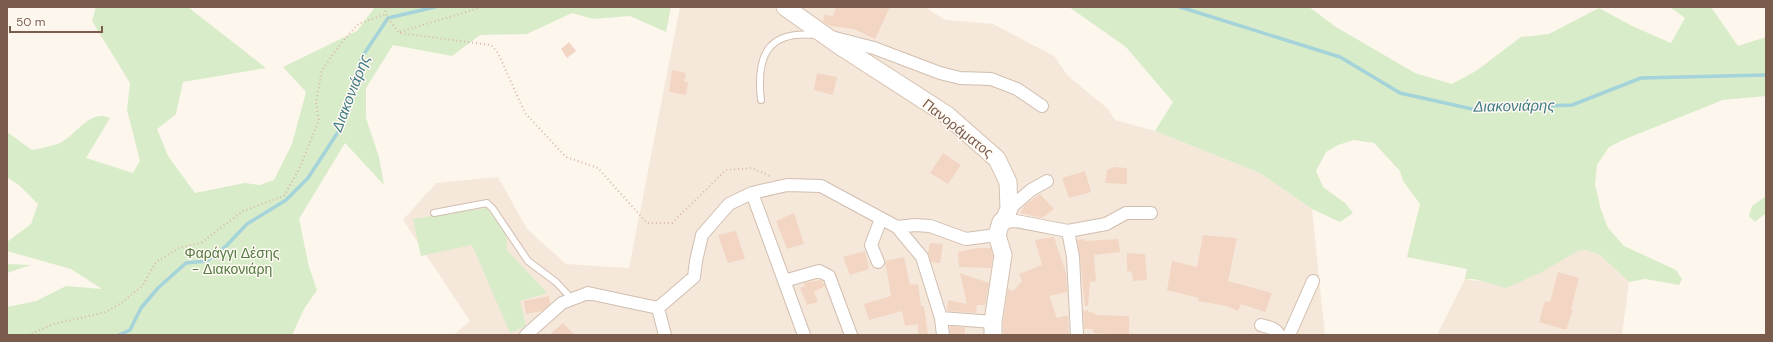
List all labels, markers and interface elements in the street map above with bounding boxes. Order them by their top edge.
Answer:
scale bar [10,8,102,34]
text: 50 m [16,14,45,30]
water label: Διακονιάρης [327,51,375,135]
street label: Πανοράματος [919,95,997,161]
water label: Διακονιάρης [1472,95,1555,117]
park label: Φαράγγι Δέσης - Διακονιάρη [185,244,280,278]

